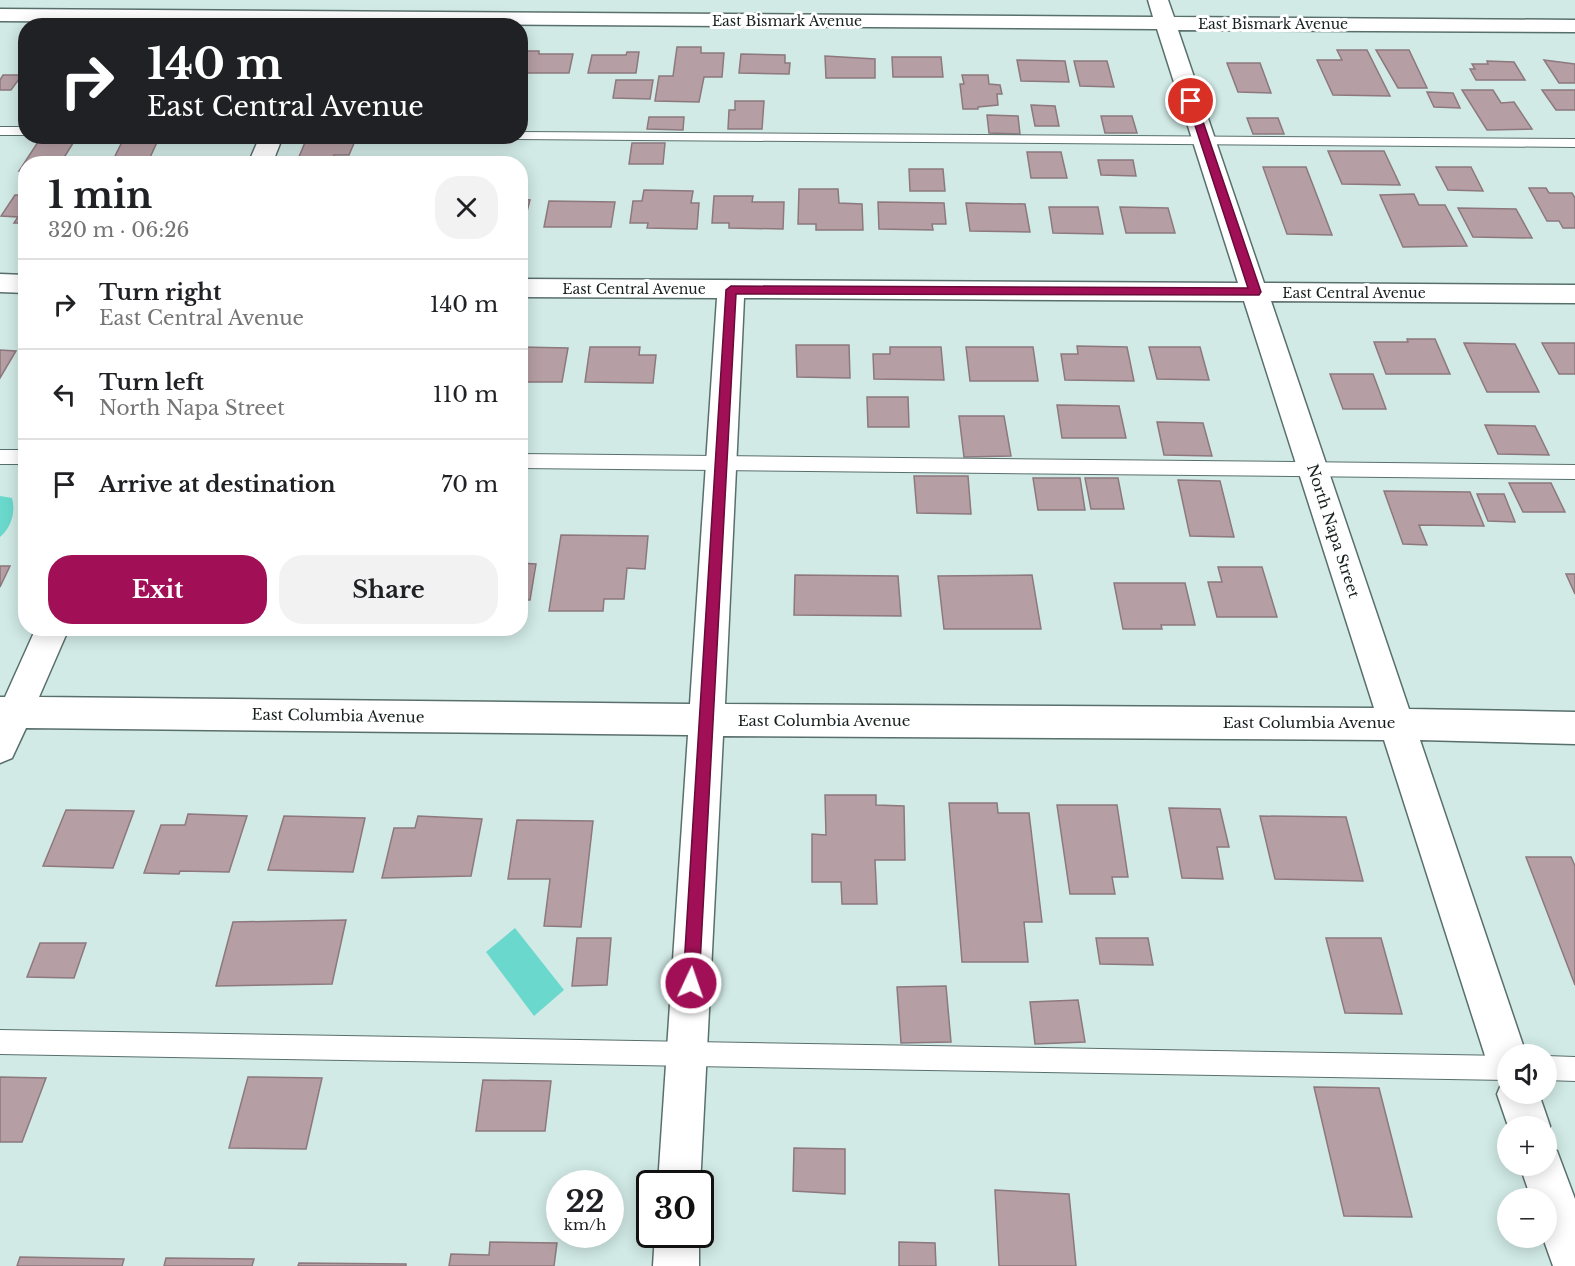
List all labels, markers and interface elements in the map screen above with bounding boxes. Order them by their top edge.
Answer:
street label: East Bismark Avenue [712,12,862,30]
street label: East Bismark Avenue [1198,15,1348,33]
text: 140 m [147,38,283,90]
icon: right [48,42,126,120]
pin [1165,75,1216,126]
icon: arrive [1174,84,1207,117]
text: East Central Avenue [147,90,424,123]
text: 1 min [48,173,152,218]
button: close [435,176,498,239]
text: 320 m · 06:26 [48,218,189,242]
text: Turn right [99,279,221,306]
street label: East Central Avenue [562,280,706,298]
street label: East Central Avenue [1282,284,1426,302]
icon: right [48,288,81,321]
text: 140 m [430,291,498,318]
text: East Central Avenue [99,306,304,330]
text: Turn left [99,369,204,396]
icon: left [48,378,81,411]
text: 110 m [433,381,498,408]
text: North Napa Street [99,396,285,420]
street label: North Napa Street [1303,462,1364,600]
icon: arrive [48,468,81,501]
text: Arrive at destination [99,471,336,498]
text: 70 m [441,471,498,498]
button: Exit [48,555,267,624]
button: Share [279,555,498,624]
street label: East Columbia Avenue [251,704,425,727]
street label: East Columbia Avenue [738,711,910,730]
street label: East Columbia Avenue [1223,713,1395,732]
position arrow [659,951,723,1015]
map controls [1497,1044,1557,1248]
button: sound [1497,1044,1557,1104]
button: + [1497,1116,1557,1176]
speed limit sign: 30 [636,1170,714,1248]
text: 22 [565,1183,605,1220]
button: − [1497,1188,1557,1248]
text: km/h [564,1215,606,1234]

